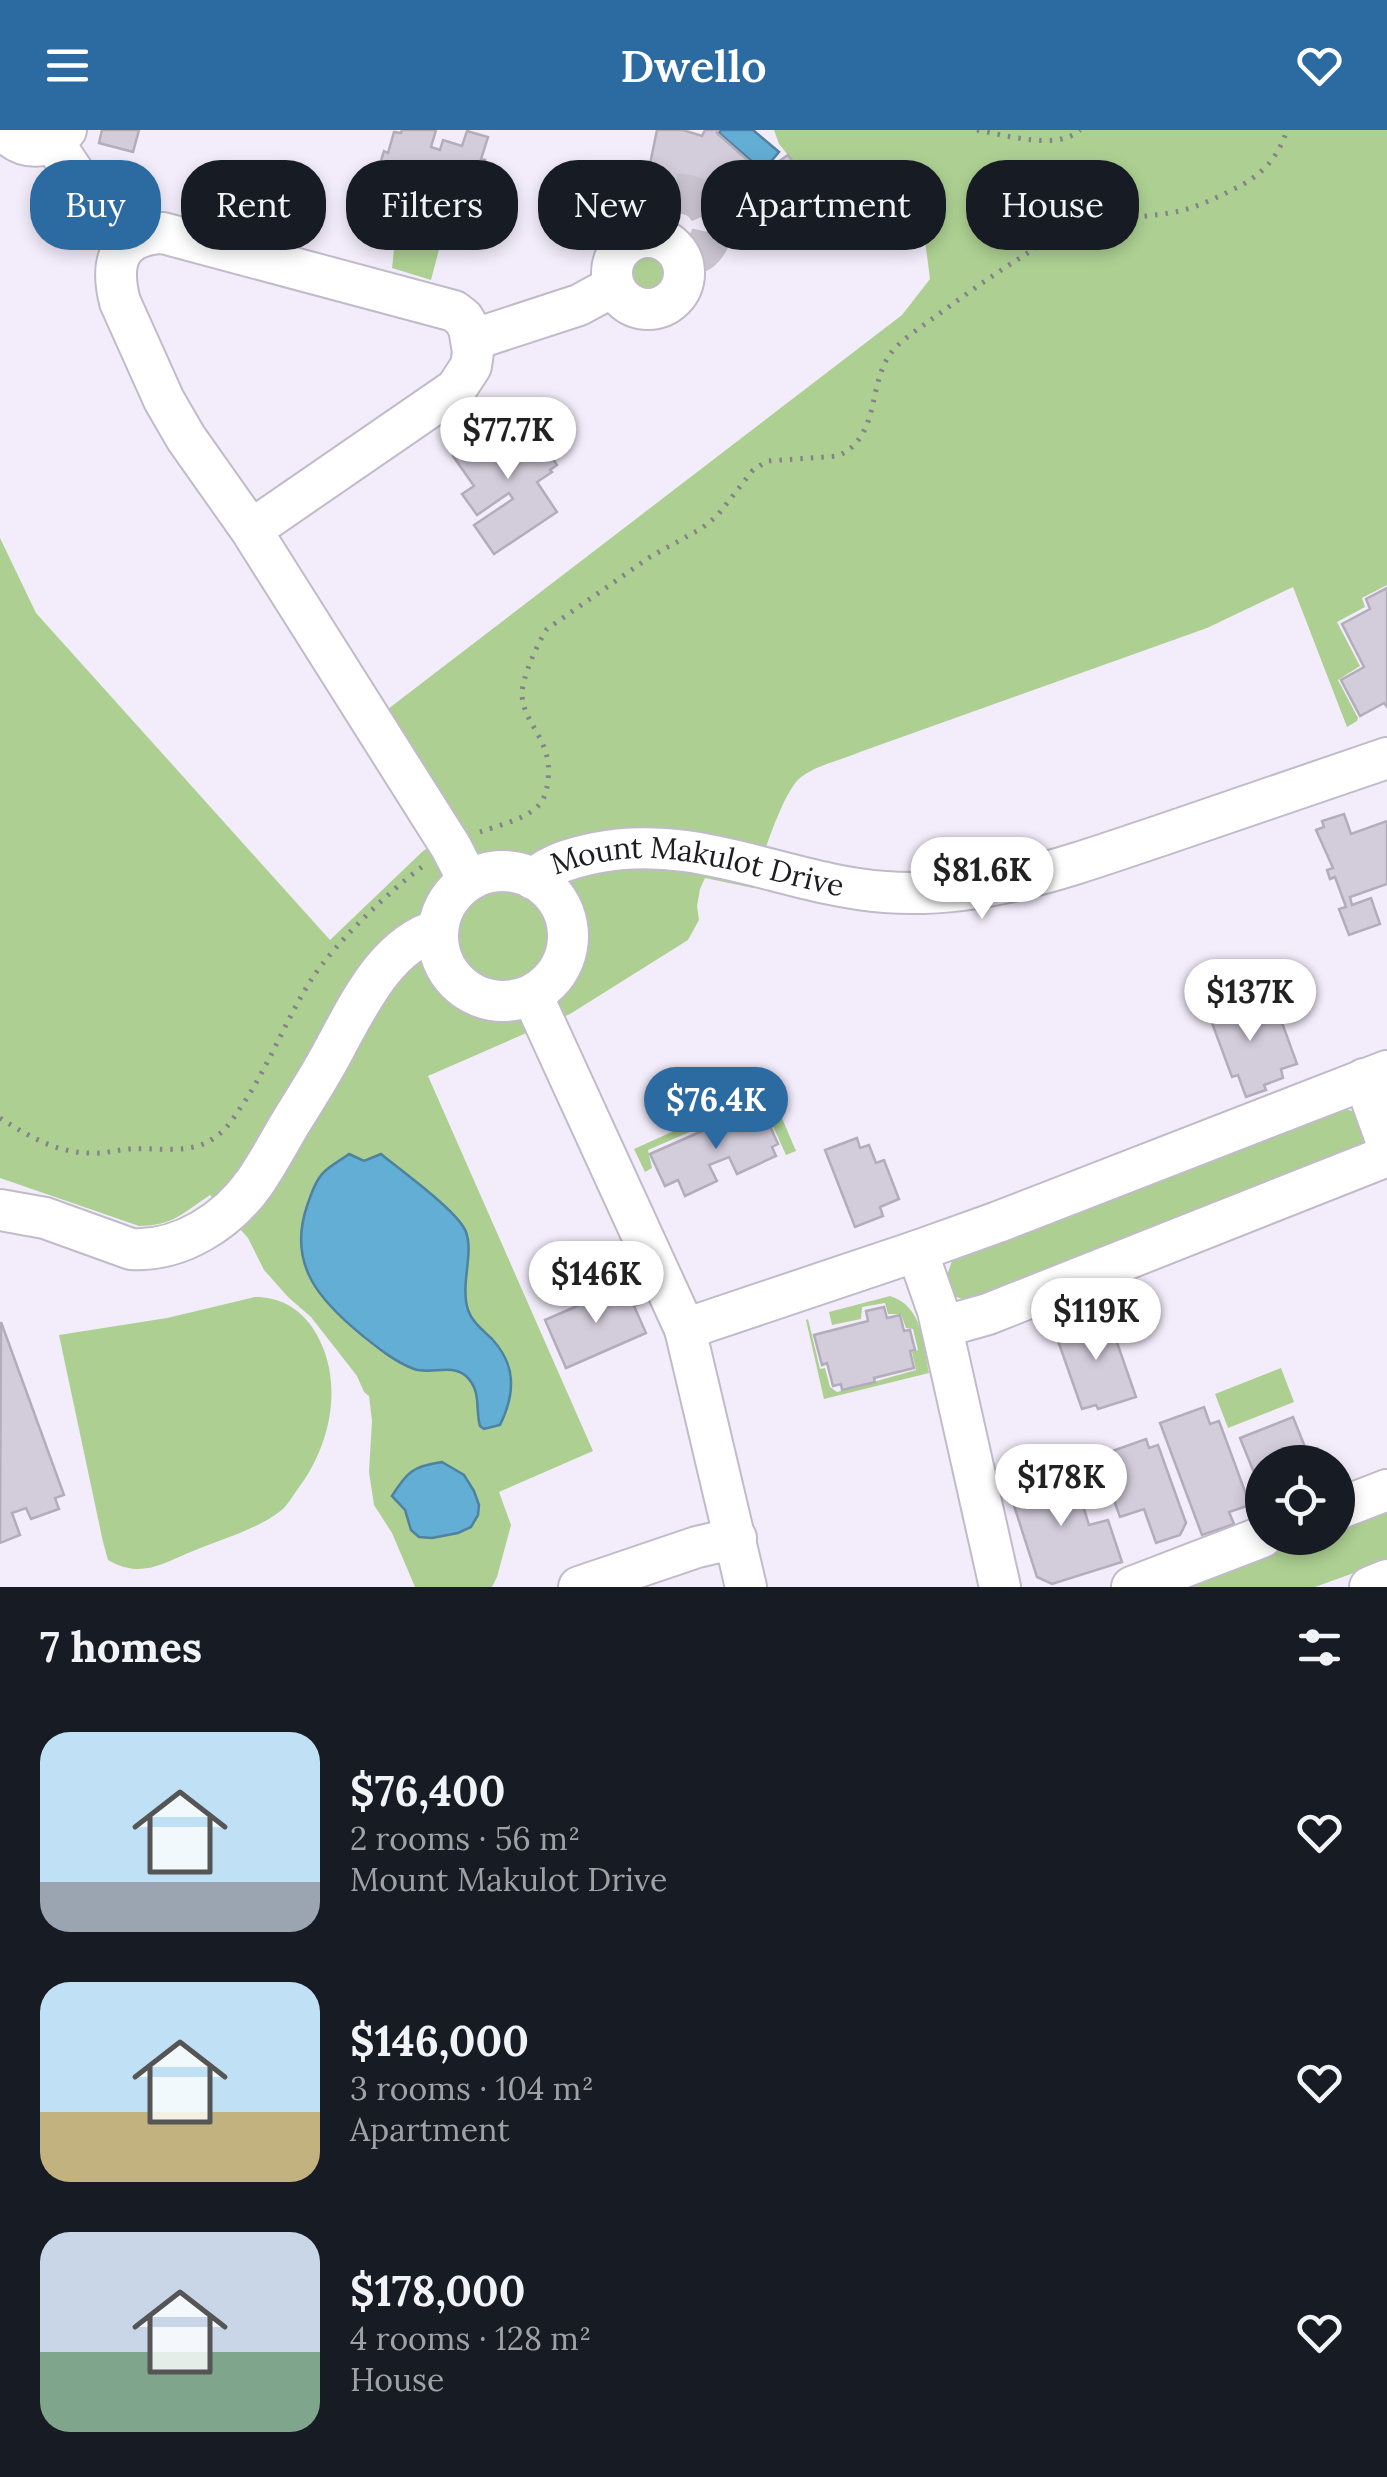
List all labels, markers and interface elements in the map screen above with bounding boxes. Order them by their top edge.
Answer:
text: Dwello [620,37,767,94]
icon: menu [40,38,95,93]
icon: heart [1292,38,1347,93]
chip: Buy [30,160,161,250]
chip: Rent [181,160,326,250]
chip: Filters [346,160,518,250]
chip: New [538,160,681,250]
chip: Apartment [701,160,946,250]
chip: House [966,160,1139,250]
pin: $77.7K [427,397,589,482]
text: $77.7K [462,409,554,450]
street label: Mount Makulot Drive [545,828,847,904]
pin: $81.6K [901,837,1063,922]
text: $81.6K [933,849,1031,890]
pin: $137K [1180,959,1320,1044]
text: $137K [1206,971,1294,1012]
pin: $76.4K [635,1067,797,1152]
text: $76.4K [666,1079,766,1120]
pin: $146K [526,1241,666,1326]
text: $146K [551,1253,641,1294]
pin: $119K [1026,1278,1166,1363]
text: $119K [1053,1290,1139,1331]
pin: $178K [991,1444,1131,1529]
map controls [1245,1445,1355,1555]
button: locate [1245,1445,1355,1555]
text: $178K [1017,1456,1105,1497]
text: 7 homes [40,1620,202,1674]
icon: filters [1292,1620,1347,1675]
text: $76,400 [350,1764,505,1818]
icon: home [120,1772,240,1892]
icon: heart [1292,1805,1347,1860]
text: 2 rooms · 56 m² [350,1818,580,1859]
text: Mount Makulot Drive [350,1859,667,1900]
text: $146,000 [350,2014,529,2068]
icon: home [120,2022,240,2142]
icon: heart [1292,2055,1347,2110]
text: 3 rooms · 104 m² [350,2068,594,2109]
text: Apartment [350,2109,510,2150]
text: $178,000 [350,2264,525,2318]
icon: home [120,2272,240,2392]
icon: heart [1292,2305,1347,2360]
text: 4 rooms · 128 m² [350,2318,591,2359]
text: House [350,2359,444,2400]

